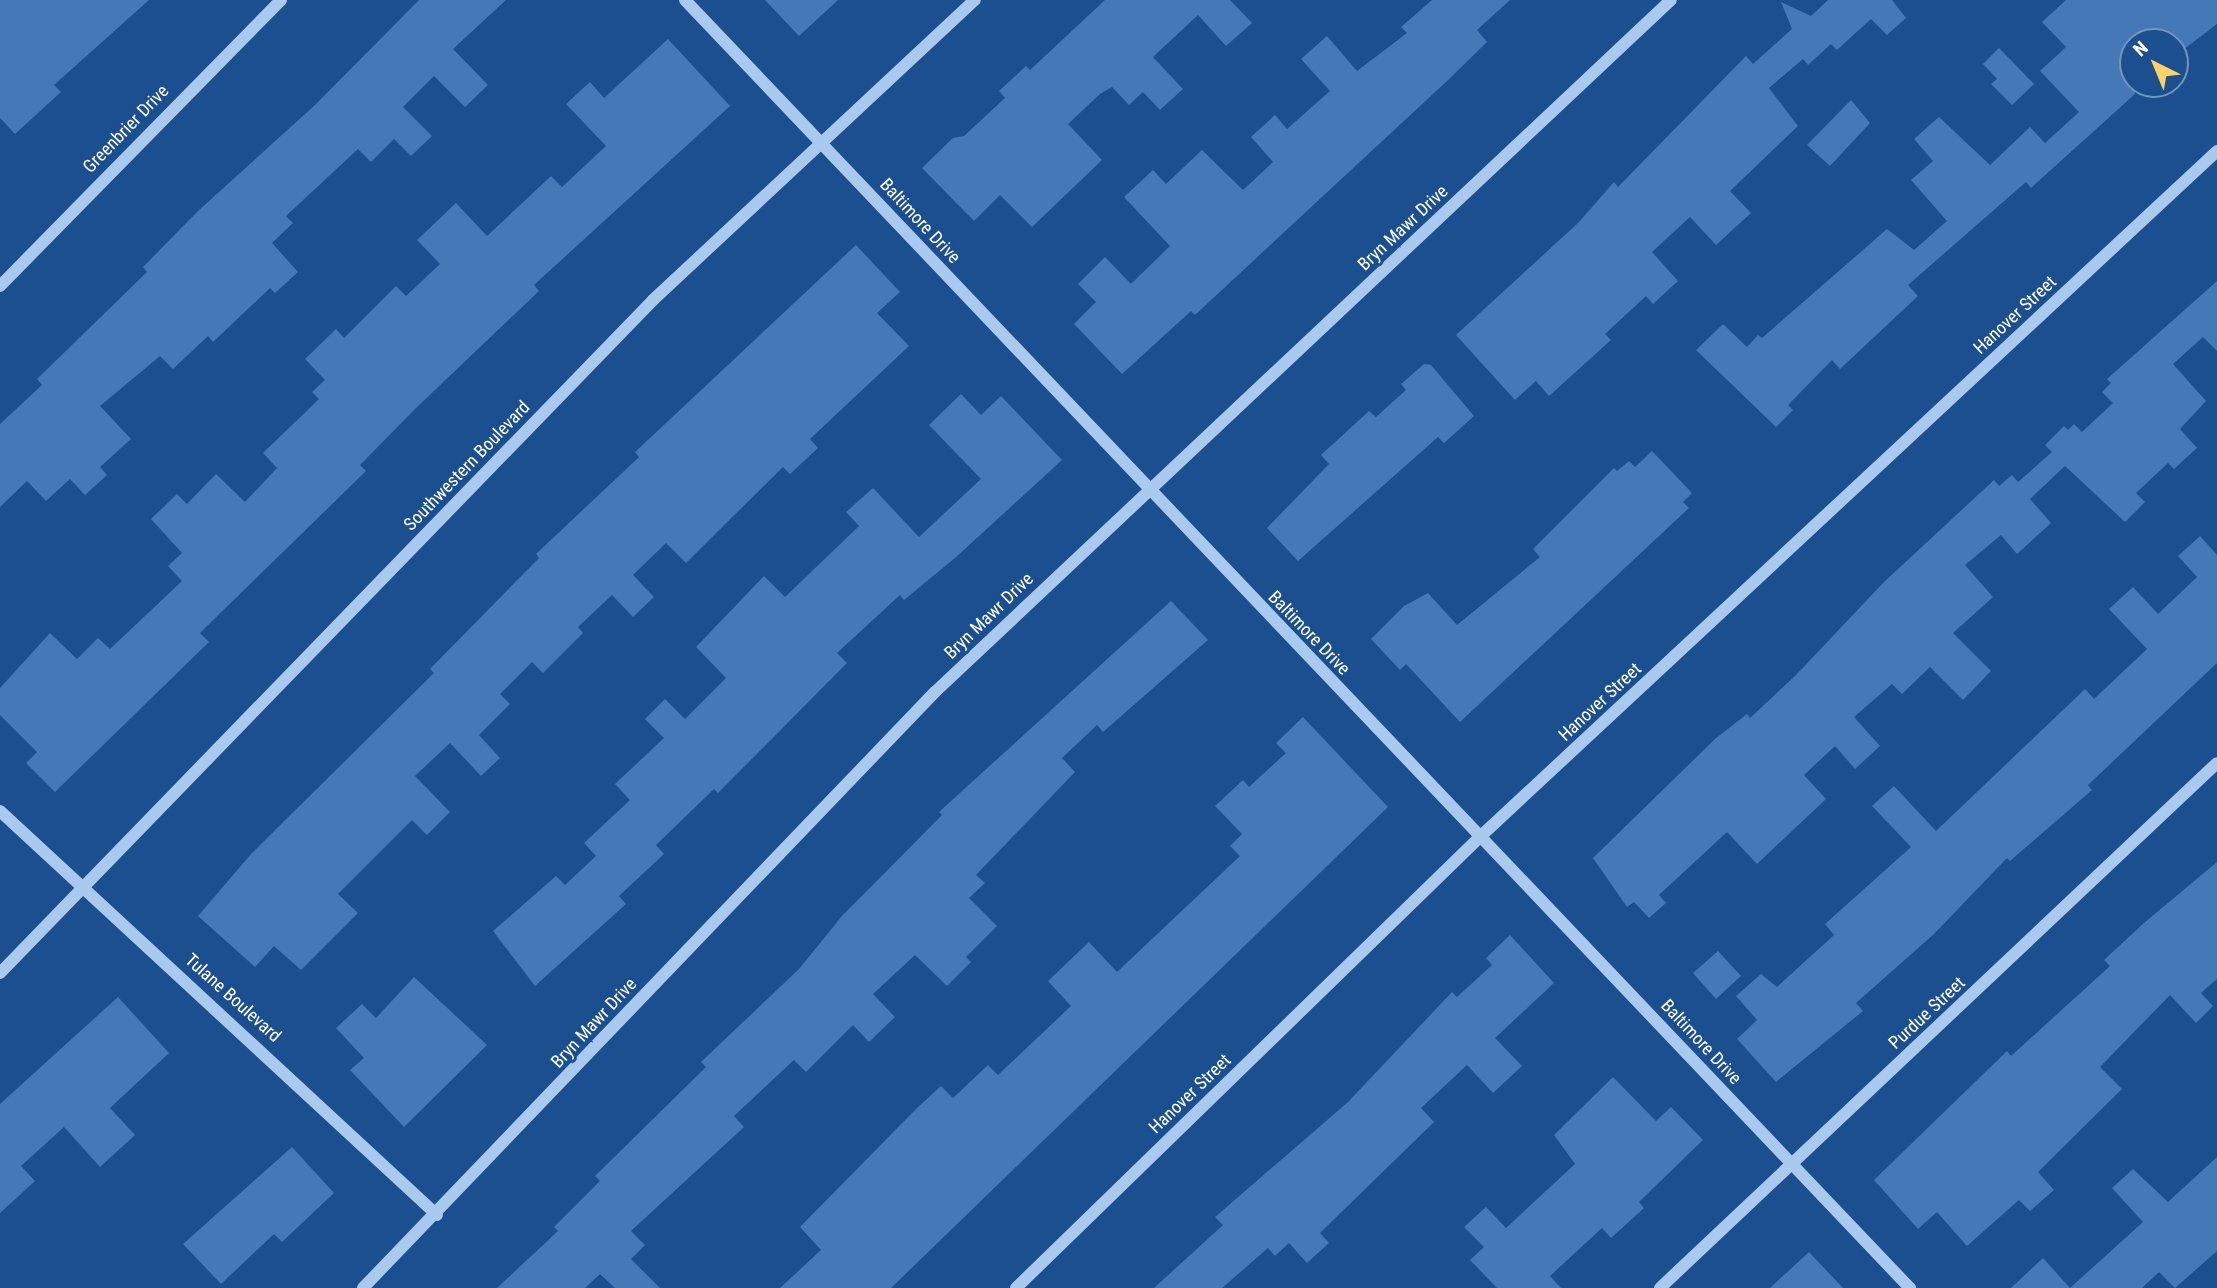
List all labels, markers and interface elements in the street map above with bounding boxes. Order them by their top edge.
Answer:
north arrow [2119,28,2189,98]
text: N [2129,36,2153,61]
street label: Greenbrier Drive [79,80,173,178]
street label: Baltimore Drive [875,174,965,268]
street label: Bryn Mawr Drive [1353,181,1453,275]
street label: Hanover Street [1969,271,2061,359]
street label: Southwestern Boulevard [399,397,535,535]
street label: Bryn Mawr Drive [940,568,1038,664]
street label: Baltimore Drive [1264,587,1354,679]
street label: Hanover Street [1554,658,1646,746]
street label: Tulane Boulevard [181,949,285,1047]
street label: Purdue Street [1884,972,1970,1054]
street label: Bryn Mawr Drive [547,973,641,1073]
street label: Baltimore Drive [1656,995,1746,1089]
street label: Hanover Street [1145,1050,1235,1138]

